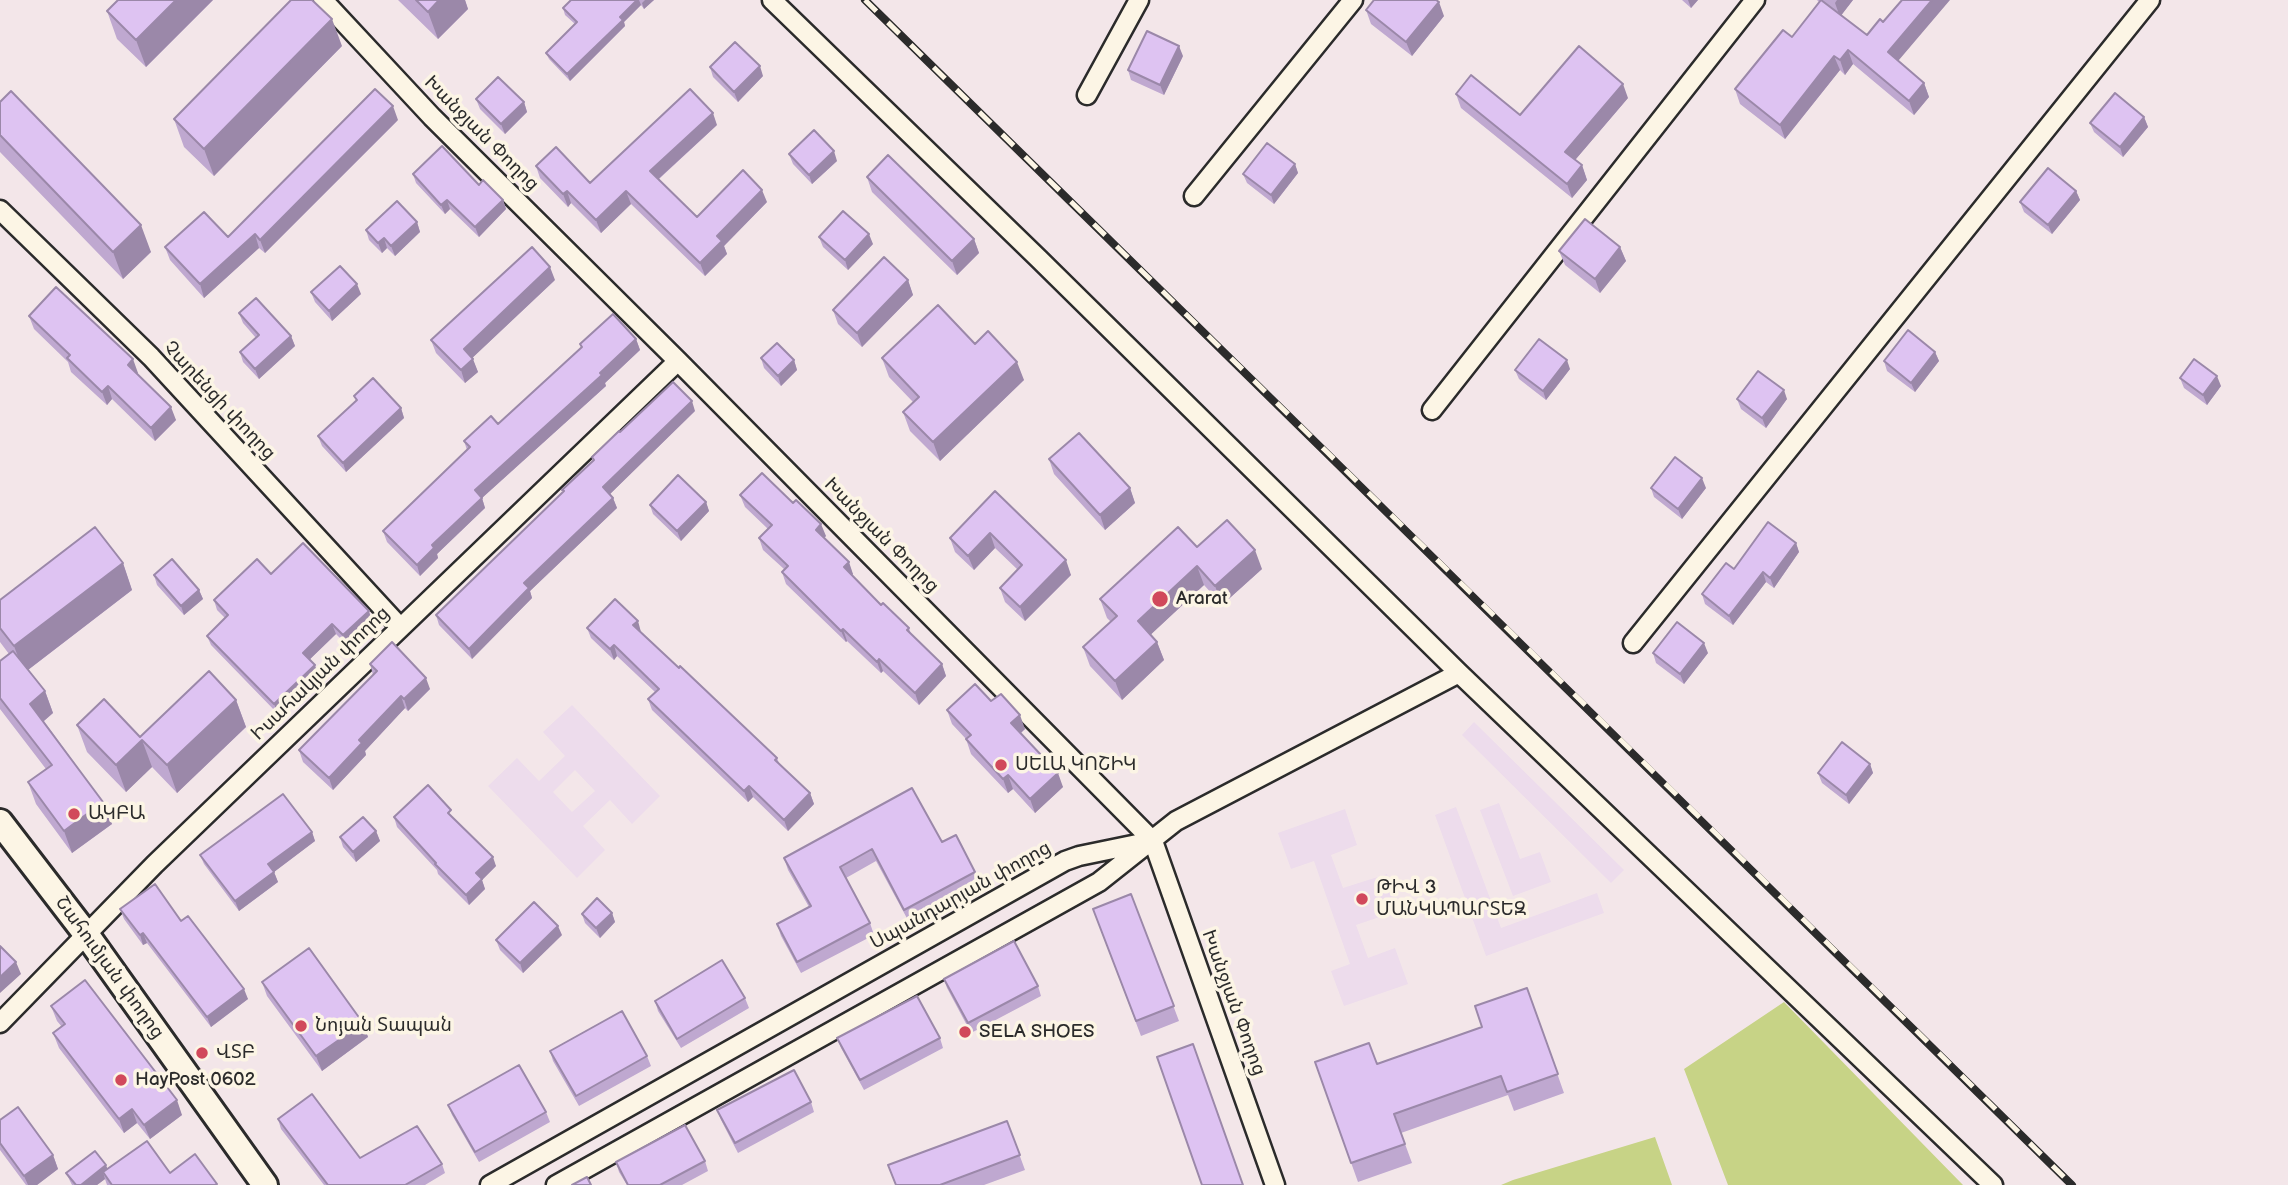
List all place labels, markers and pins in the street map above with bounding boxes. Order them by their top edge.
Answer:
place label: Ararat [1176,588,1228,610]
marker: Ararat [1150,589,1170,609]
place label: ՍԵԼԱ ԿՈՇԻԿ [1015,754,1136,776]
marker: ՍԵԼԱ ԿՈՇԻԿ [993,757,1009,773]
place label: ԱԿԲԱ [88,803,145,825]
marker: ԱԿԲԱ [66,806,82,822]
place label: ԹԻՎ 3 ՄԱՆԿԱՊԱՐՏԵԶ [1376,877,1526,921]
marker: ԹԻՎ 3 ՄԱՆԿԱՊԱՐՏԵԶ [1354,891,1370,907]
place label: Նոյան Տապան [315,1015,452,1037]
marker: Նոյան Տապան [293,1018,309,1034]
place label: SELA SHOES [979,1021,1095,1043]
marker: SELA SHOES [957,1024,973,1040]
place label: ՎՏԲ [216,1042,255,1064]
marker: ՎՏԲ [194,1045,210,1061]
place label: HayPost 0602 [135,1069,256,1091]
marker: HayPost 0602 [113,1072,129,1088]

